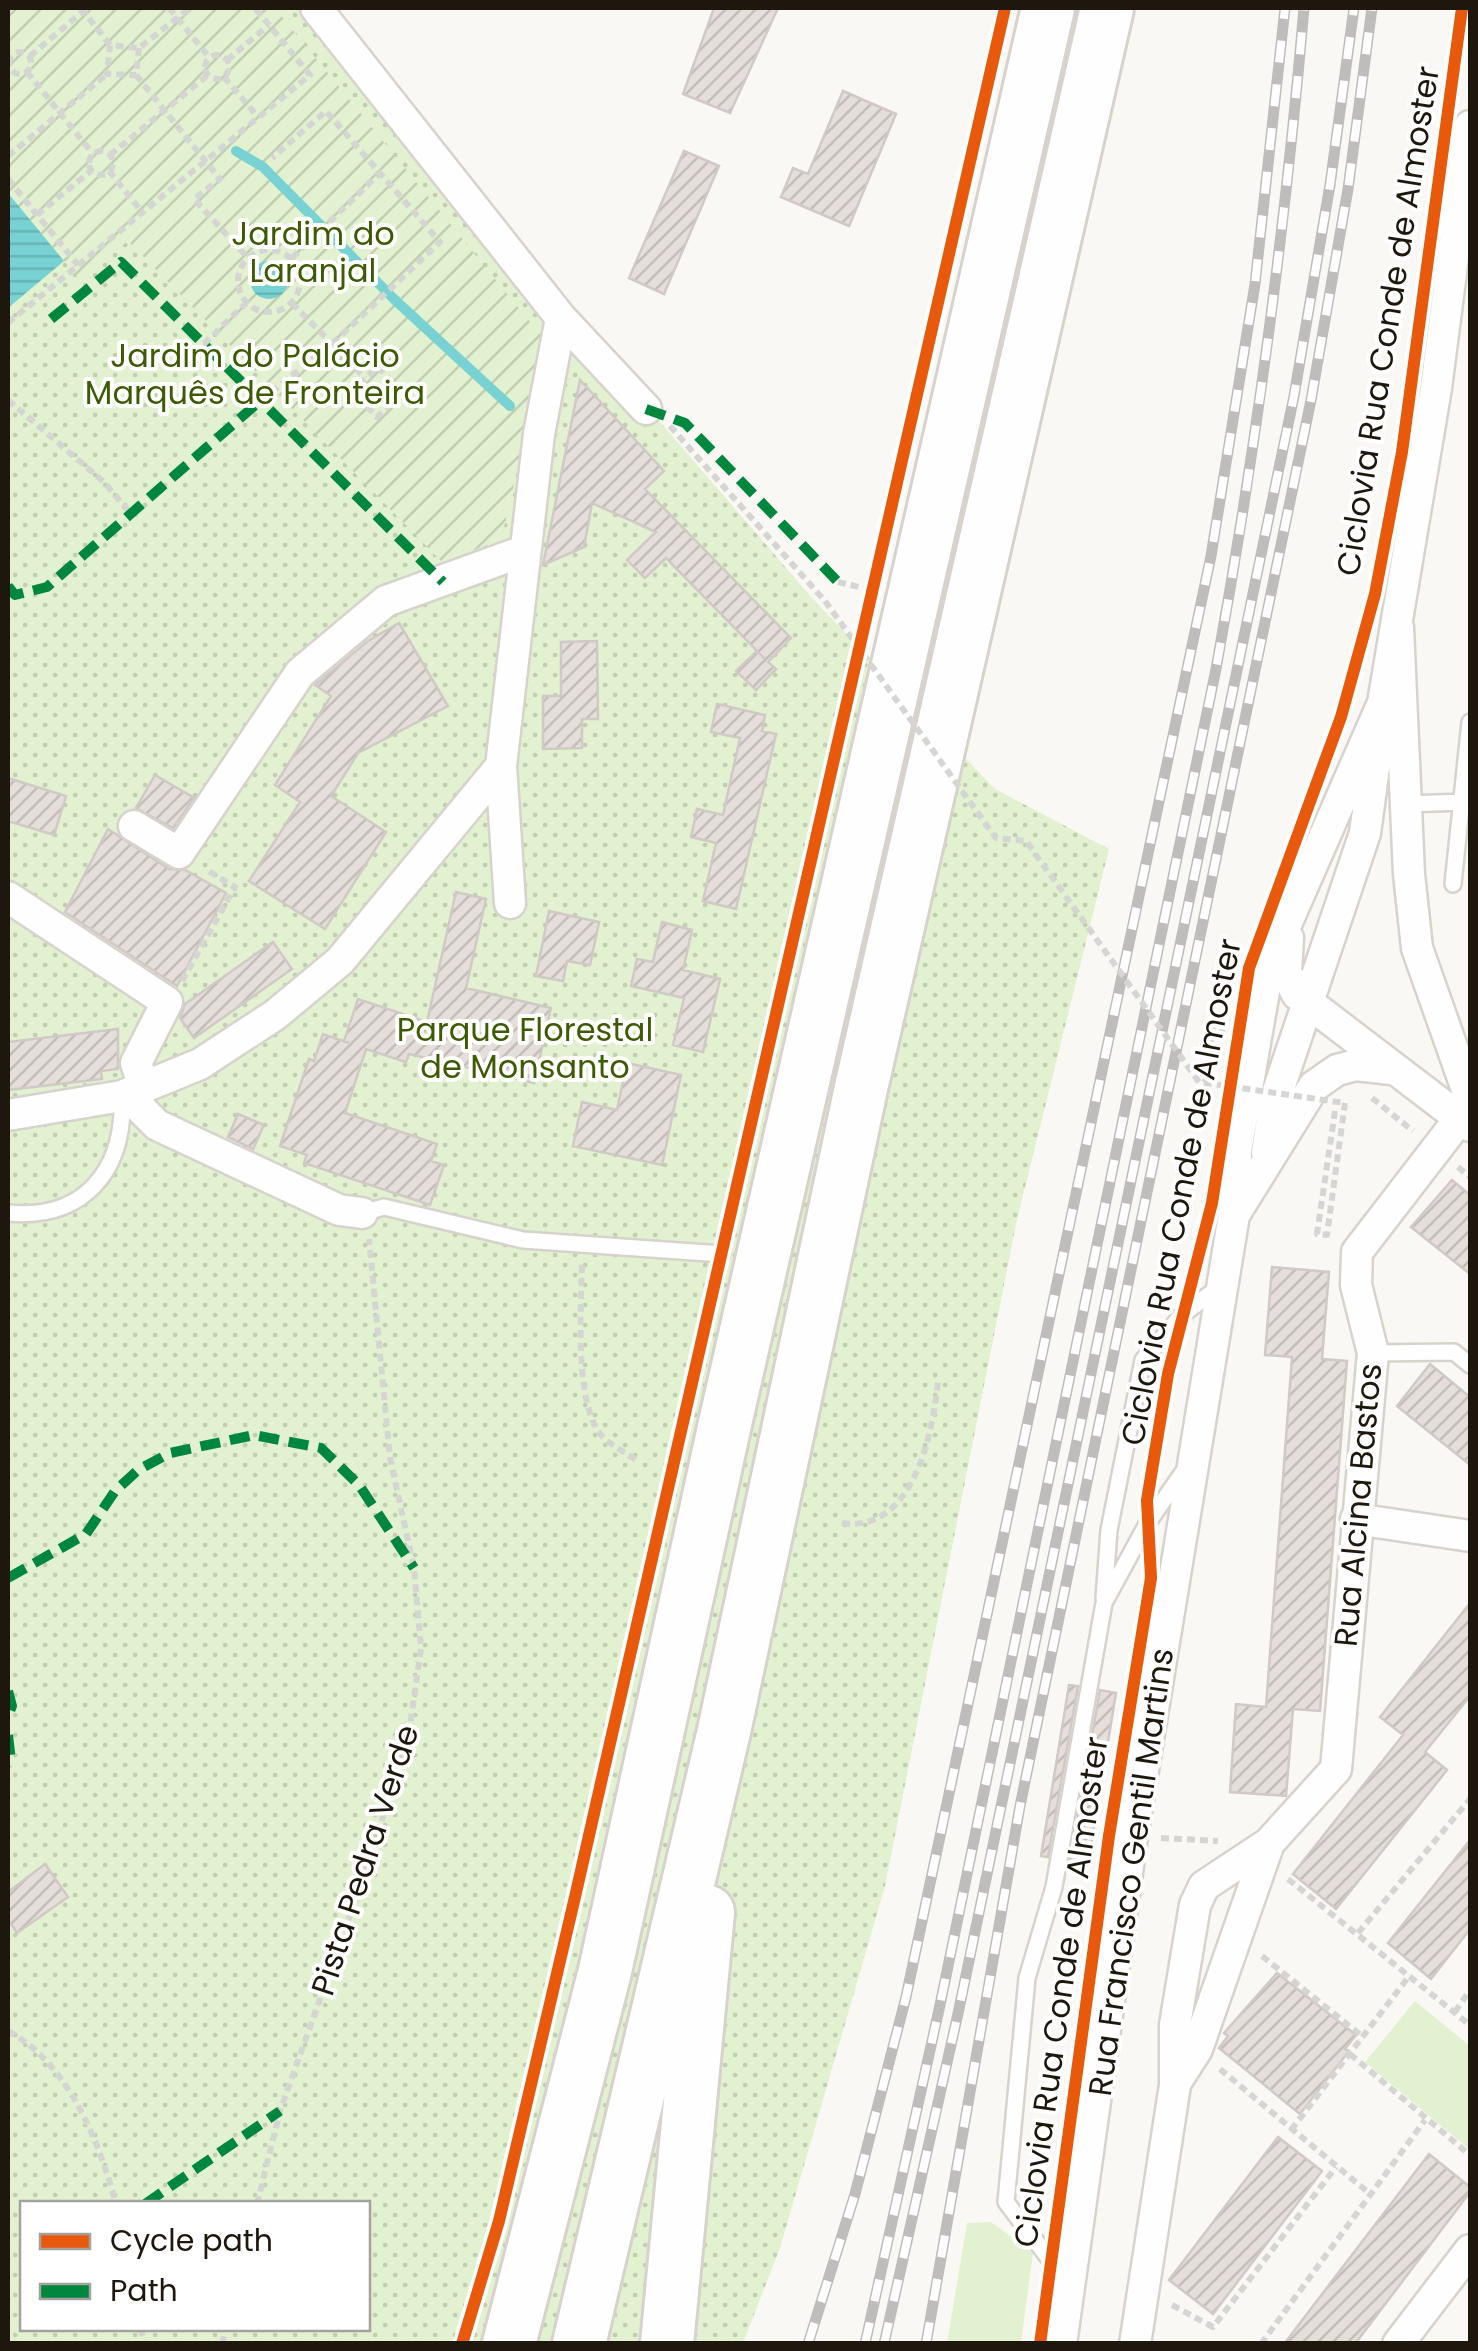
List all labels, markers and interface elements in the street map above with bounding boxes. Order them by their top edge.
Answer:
street label: Ciclovia Rua Conde de Almoster [1325,63,1450,579]
park label: Jardim do Laranjal [231,211,395,293]
park label: Jardim do Palácio Marquês de Fronteira [85,333,425,415]
street label: Ciclovia Rua Conde de Almoster [1109,935,1252,1449]
park label: Parque Florestal de Monsanto [397,1007,653,1089]
street label: Rua Alcina Bastos [1323,1361,1392,1649]
street label: Rua Francisco Gentil Martins [1077,1645,1184,2099]
street label: Pista Pedra Verde [300,1719,429,2001]
street label: Ciclovia Rua Conde de Almoster [1002,1734,1119,2250]
legend [20,2201,370,2331]
text: Cycle path [110,2219,273,2262]
text: Path [110,2269,178,2312]

